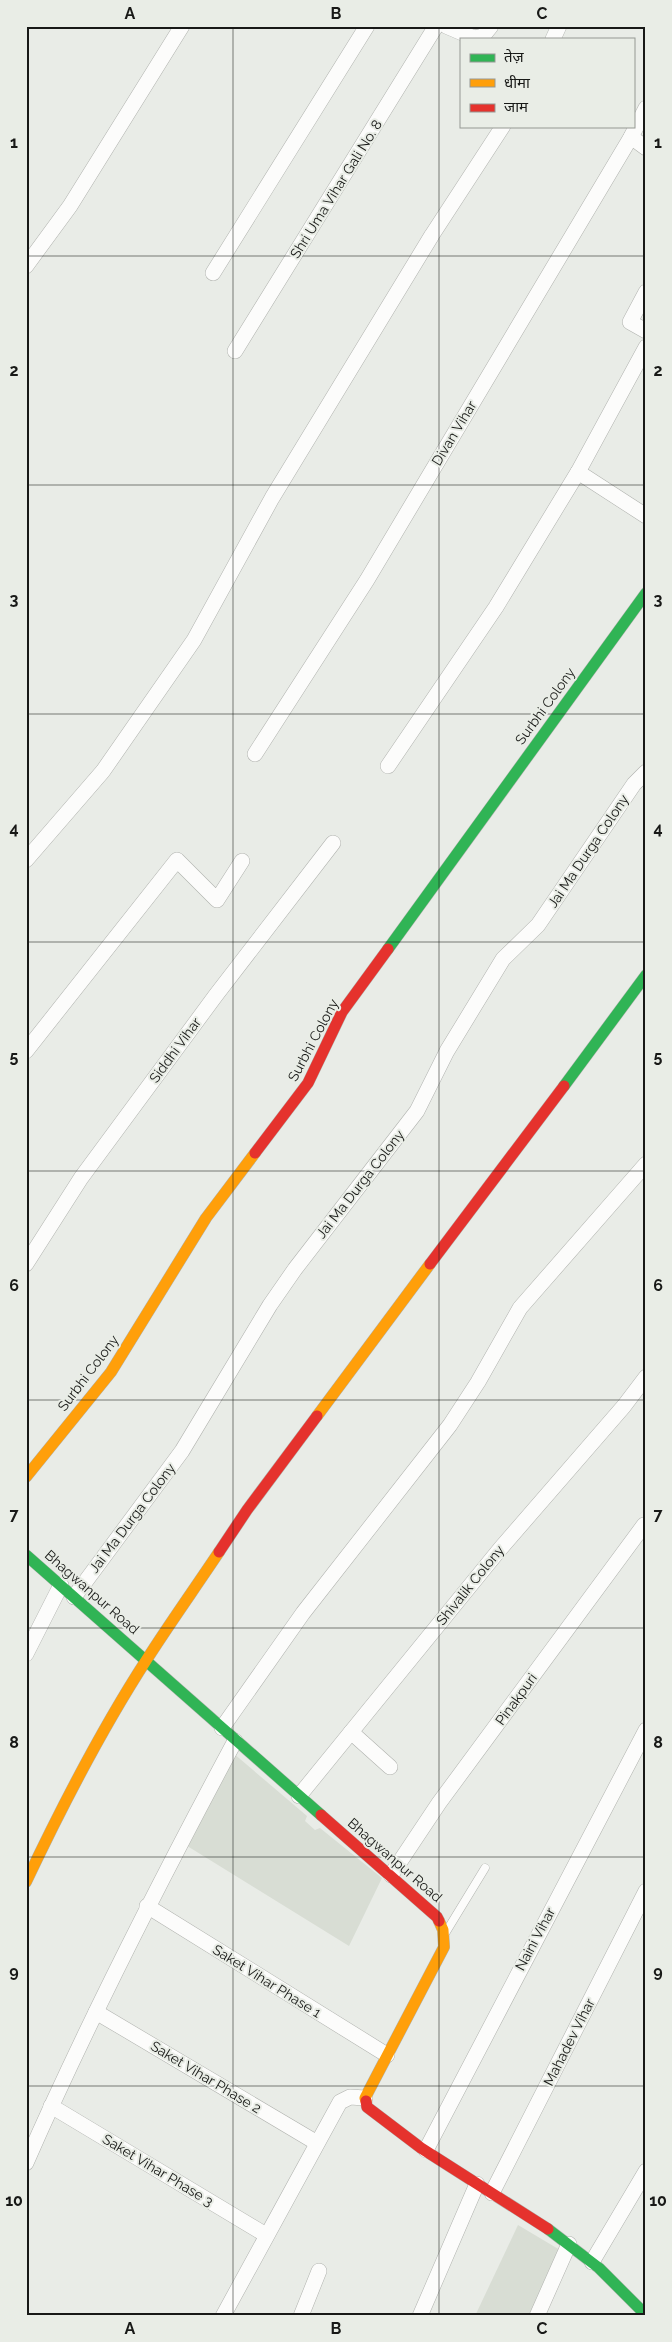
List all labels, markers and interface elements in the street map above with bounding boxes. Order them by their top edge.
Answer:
text: A [125,4,136,23]
text: B [331,4,342,23]
text: C [537,4,548,23]
legend [460,38,634,128]
text: तेज़ [504,48,525,66]
text: धीमा [504,74,531,92]
text: जाम [504,98,529,116]
street label: Shri Uma Vihar Gali No. 8 [287,117,385,261]
text: 1 [10,133,18,152]
text: 1 [654,133,662,152]
text: 2 [9,361,19,380]
text: 2 [653,361,663,380]
street label: Divan Vihar [428,398,480,468]
text: 3 [10,590,19,609]
text: 3 [654,590,663,609]
street label: Surbhi Colony [512,664,578,747]
street label: Jai Ma Durga Colony [544,791,632,911]
text: 4 [9,819,19,838]
text: 4 [653,819,663,838]
street label: Surbhi Colony [285,996,342,1084]
street label: Siddhi Vihar [146,1014,204,1086]
text: 5 [10,1047,19,1066]
text: 5 [654,1047,663,1066]
street label: Jai Ma Durga Colony [313,1126,407,1241]
text: 6 [9,1276,19,1295]
text: 6 [653,1276,663,1295]
street label: Surbhi Colony [54,1332,122,1414]
street label: Jai Ma Durga Colony [86,1460,179,1576]
text: 7 [10,1505,19,1524]
text: 7 [654,1505,663,1524]
street label: Shivalik Colony [433,1542,507,1628]
street label: Bhagwanpur Road [42,1547,142,1637]
street label: Pinakpuri [492,1670,540,1728]
text: 8 [9,1733,19,1752]
text: 8 [653,1733,663,1752]
street label: Bhagwanpur Road [345,1815,445,1905]
street label: Naini Vihar [512,1905,558,1973]
street label: Saket Vihar Phase 1 [210,1941,324,2021]
text: 9 [9,1962,19,1981]
text: 9 [653,1962,663,1981]
street label: Mahadev Vihar [540,1996,598,2088]
street label: Saket Vihar Phase 2 [148,2038,264,2116]
street label: Saket Vihar Phase 3 [100,2131,216,2209]
text: 10 [5,2191,23,2210]
text: 10 [649,2191,667,2210]
text: A [125,2319,136,2338]
text: B [331,2319,342,2338]
text: C [537,2319,548,2338]

